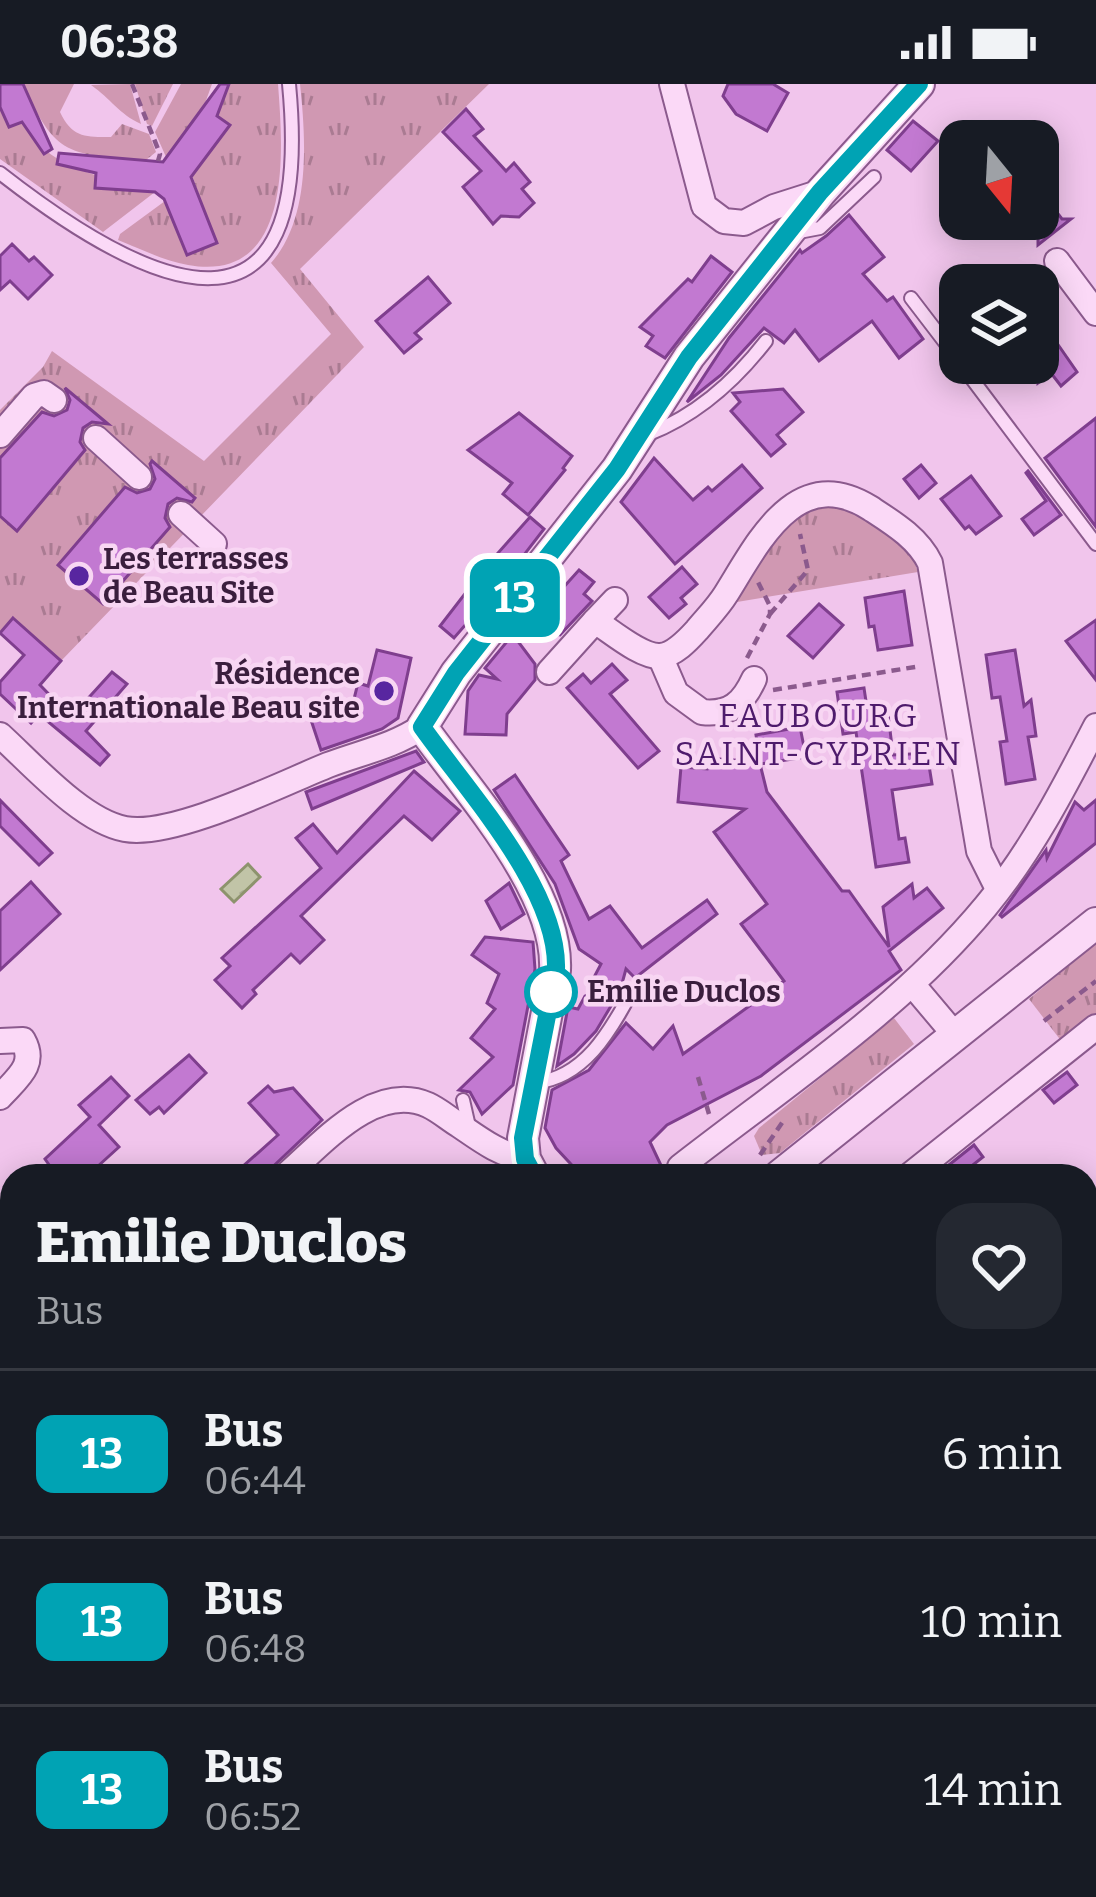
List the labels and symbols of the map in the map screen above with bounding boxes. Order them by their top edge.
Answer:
north arrow [939,120,1059,240]
place label: Les terrasses de Beau Site [103,541,289,611]
line badge: 13 [461,559,569,637]
marker: Les terrasses de Beau Site [66,563,92,589]
place label: Résidence Internationale Beau site [17,656,360,726]
marker: Résidence Internationale Beau site [371,678,397,704]
district label: FAUBOURG SAINT-CYPRIEN [674,696,964,774]
marker: Emilie Duclos [526,967,576,1017]
place label: Emilie Duclos [587,974,781,1010]

